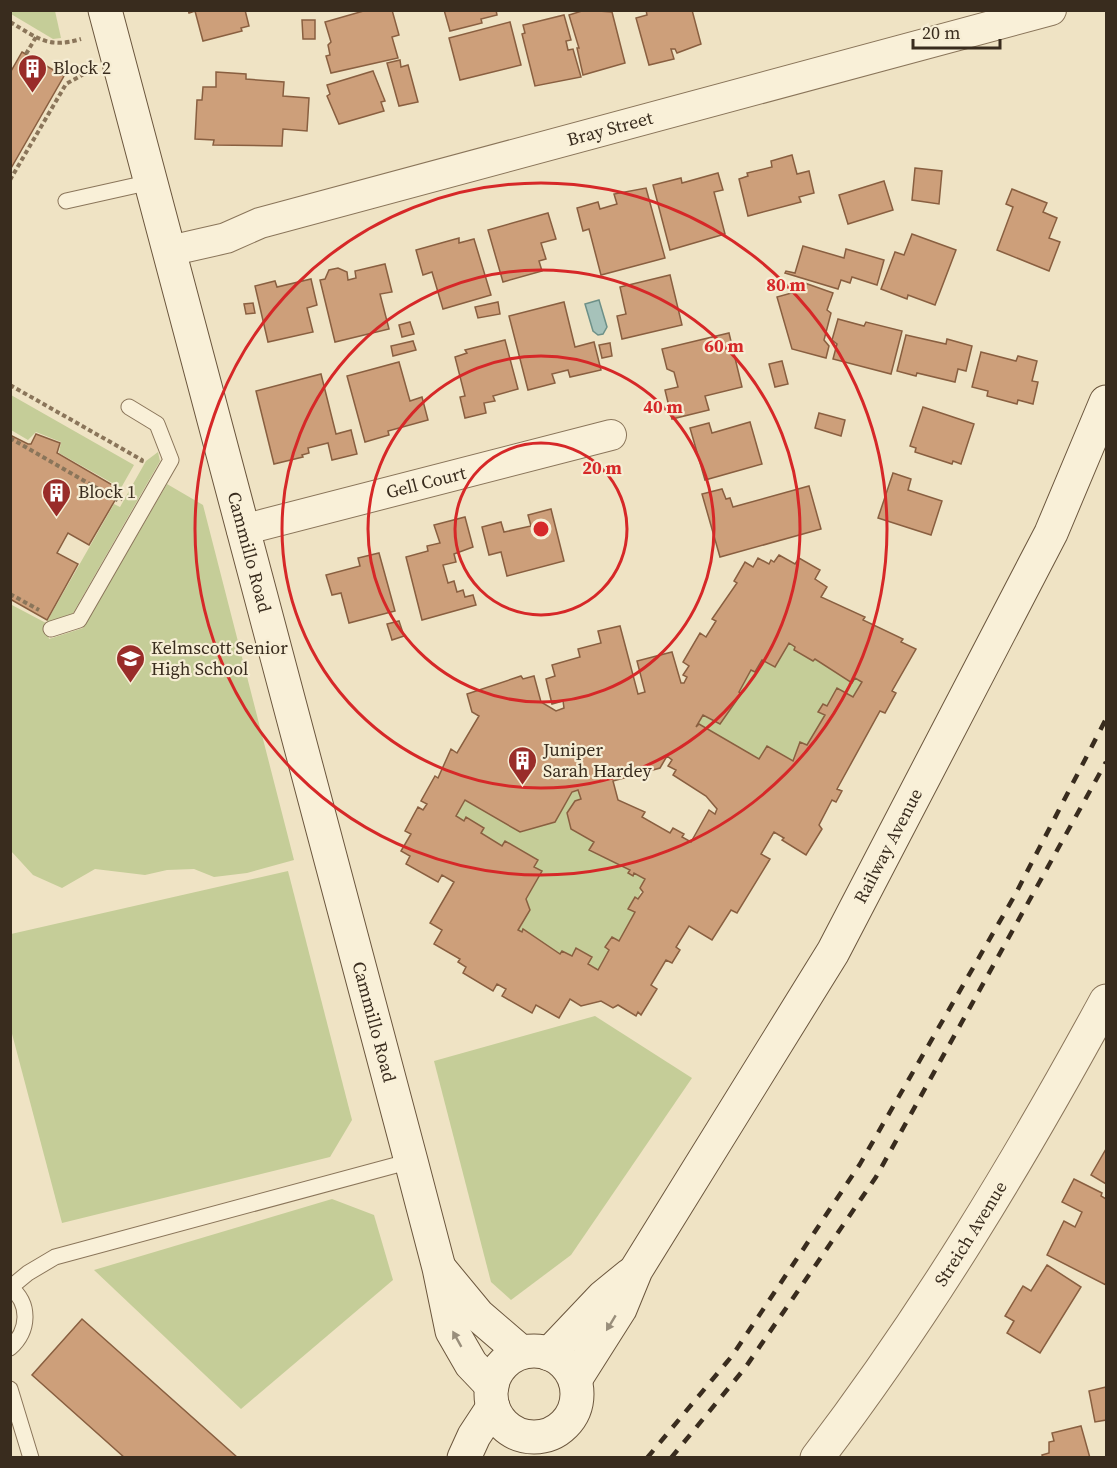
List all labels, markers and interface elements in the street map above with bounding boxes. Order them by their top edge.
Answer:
scale bar [913,12,1000,50]
text: 20 m [922,20,960,45]
building icon: Block 2 [16,52,48,94]
place label: Block 2 [53,55,111,80]
street label: Bray Street [564,105,656,152]
text: 80 m [766,272,806,297]
text: 60 m [704,333,744,358]
text: 40 m [643,394,683,419]
text: 20 m [582,455,622,480]
street label: Gell Court [383,460,469,504]
building icon: Block 1 [41,476,73,518]
place label: Block 1 [78,479,136,504]
street label: Cammillo Road [222,489,278,615]
centre of rings [531,519,551,539]
place label: Kelmscott Senior High School [151,635,288,681]
school or university icon: Kelmscott Senior High School [114,642,146,684]
place label: Juniper Sarah Hardey [542,737,652,783]
building icon: Juniper Sarah Hardey [506,744,538,786]
street label: Railway Avenue [848,784,928,907]
street label: Cammillo Road [346,959,402,1085]
street label: Streich Avenue [928,1176,1013,1291]
one-way arrow [607,1315,617,1332]
one-way arrow [452,1331,462,1348]

